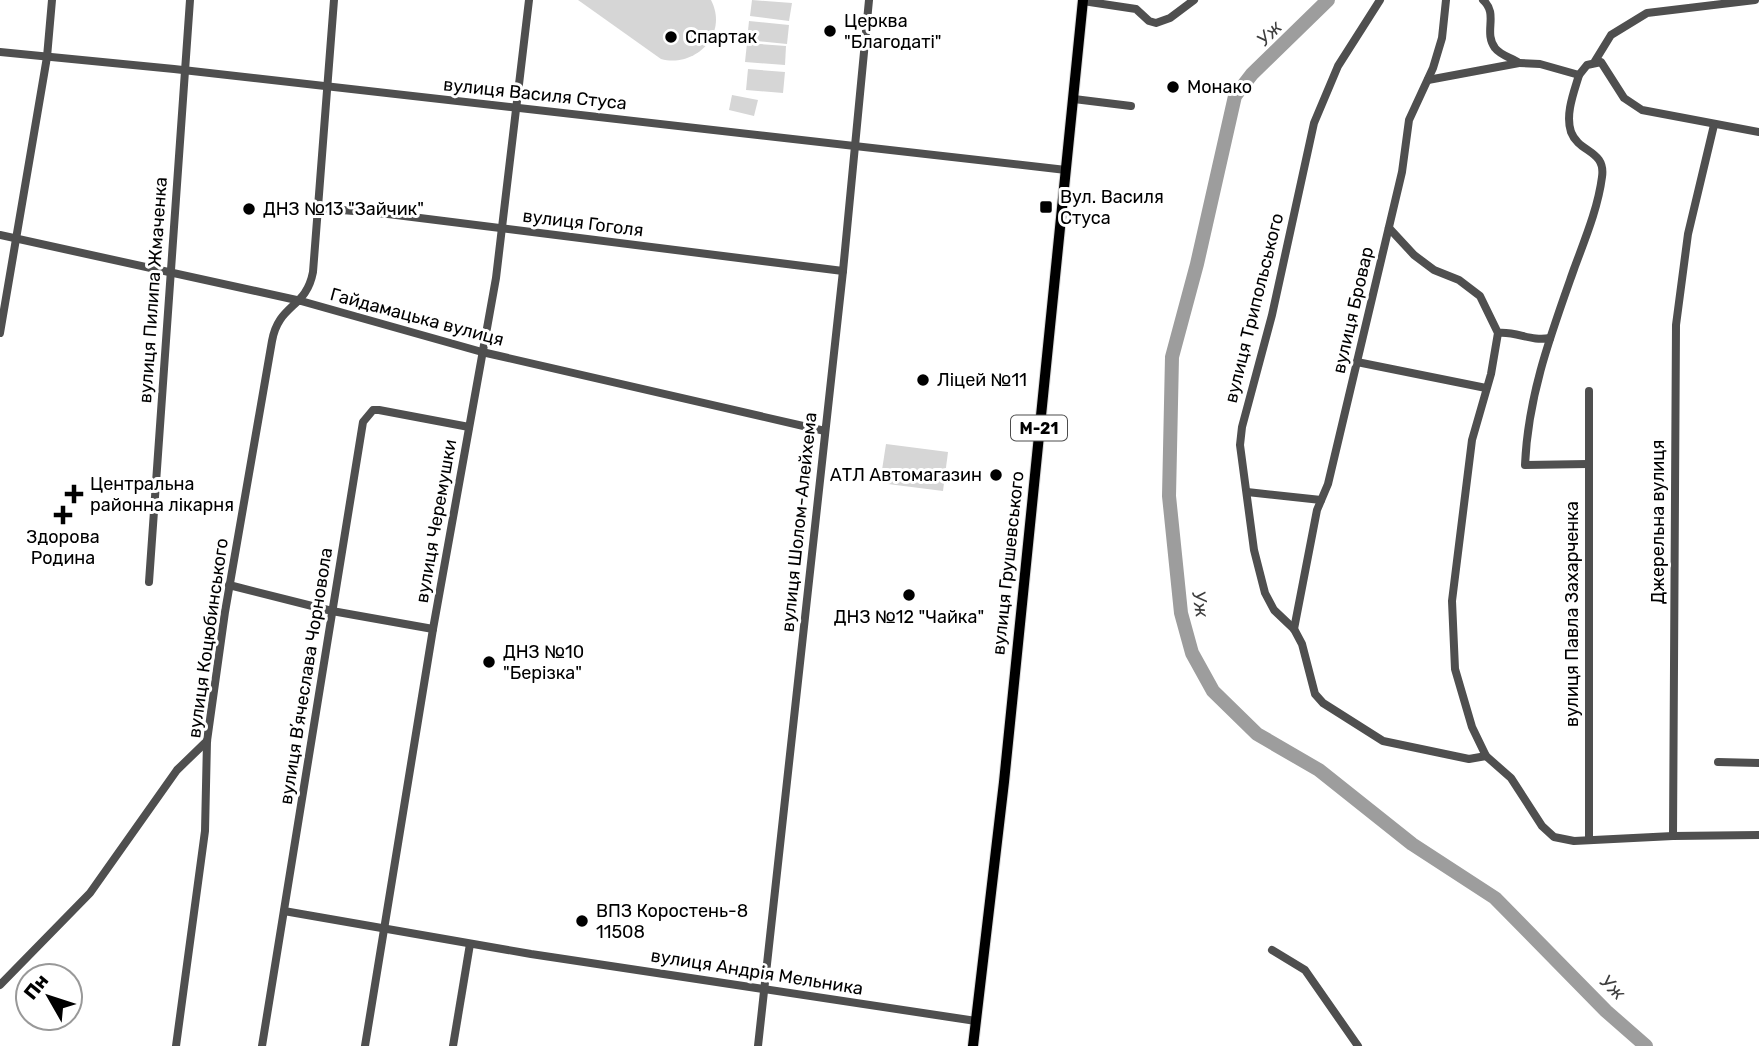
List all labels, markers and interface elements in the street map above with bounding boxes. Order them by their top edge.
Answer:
place label: Церква "Благодаті" [844,10,942,53]
water label: Уж [1252,15,1287,51]
marker: Церква "Благодаті" [822,23,838,39]
place label: Спартак [685,26,757,48]
marker: Спартак [663,29,679,45]
street label: вулиця Василя Стуса [442,73,628,115]
place label: Монако [1187,76,1252,98]
marker: Монако [1165,79,1181,95]
street label: вулиця Пилипа Жмаченка [134,176,172,404]
place label: Вул. Василя Стуса [1060,186,1164,229]
place label: ДНЗ №13 "Зайчик" [263,198,424,220]
marker: Вул. Василя Стуса [1038,199,1054,215]
marker: ДНЗ №13 "Зайчик" [241,201,257,217]
street label: вулиця Гоголя [521,205,645,241]
street label: вулиця Трипольського [1220,211,1288,405]
street label: вулиця Бровар [1328,244,1378,376]
street label: Гайдамацька вулиця [328,283,506,351]
place label: Ліцей №11 [937,369,1027,391]
marker: Ліцей №11 [915,372,931,388]
street label: вулиця Шолом-Алейхема [777,411,821,633]
road number: М-21 [1011,416,1067,440]
street label: вулиця Черемушки [411,437,461,605]
street label: Джерельна вулиця [1647,440,1669,604]
place label: АТЛ Автомагазин [830,464,982,486]
marker: АТЛ Автомагазин [988,467,1004,483]
street label: вулиця Грушевського [987,470,1029,656]
place label: Центральна районна лікарня [90,473,234,516]
marker: Центральна районна лікарня [64,484,84,504]
street label: вулиця Павла Захарченка [1561,501,1583,727]
marker: Здорова Родина [55,507,71,523]
place label: Здорова Родина [26,526,100,569]
street label: вулиця Коцюбинського [183,537,233,739]
street label: вулиця Вʼячеслава Чорновола [275,546,337,806]
marker: ДНЗ №12 "Чайка" [901,587,917,603]
water label: Уж [1187,589,1214,620]
place label: ДНЗ №12 "Чайка" [834,606,984,628]
place label: ДНЗ №10 "Берізка" [503,641,584,684]
marker: ДНЗ №10 "Берізка" [481,654,497,670]
place label: ВПЗ Коростень-8 11508 [596,900,748,943]
marker: ВПЗ Коростень-8 11508 [574,913,590,929]
street label: вулиця Андрія Мельника [649,944,865,1000]
north arrow [14,962,84,1032]
text: Пн [19,969,53,1004]
water label: Уж [1595,970,1631,1005]

